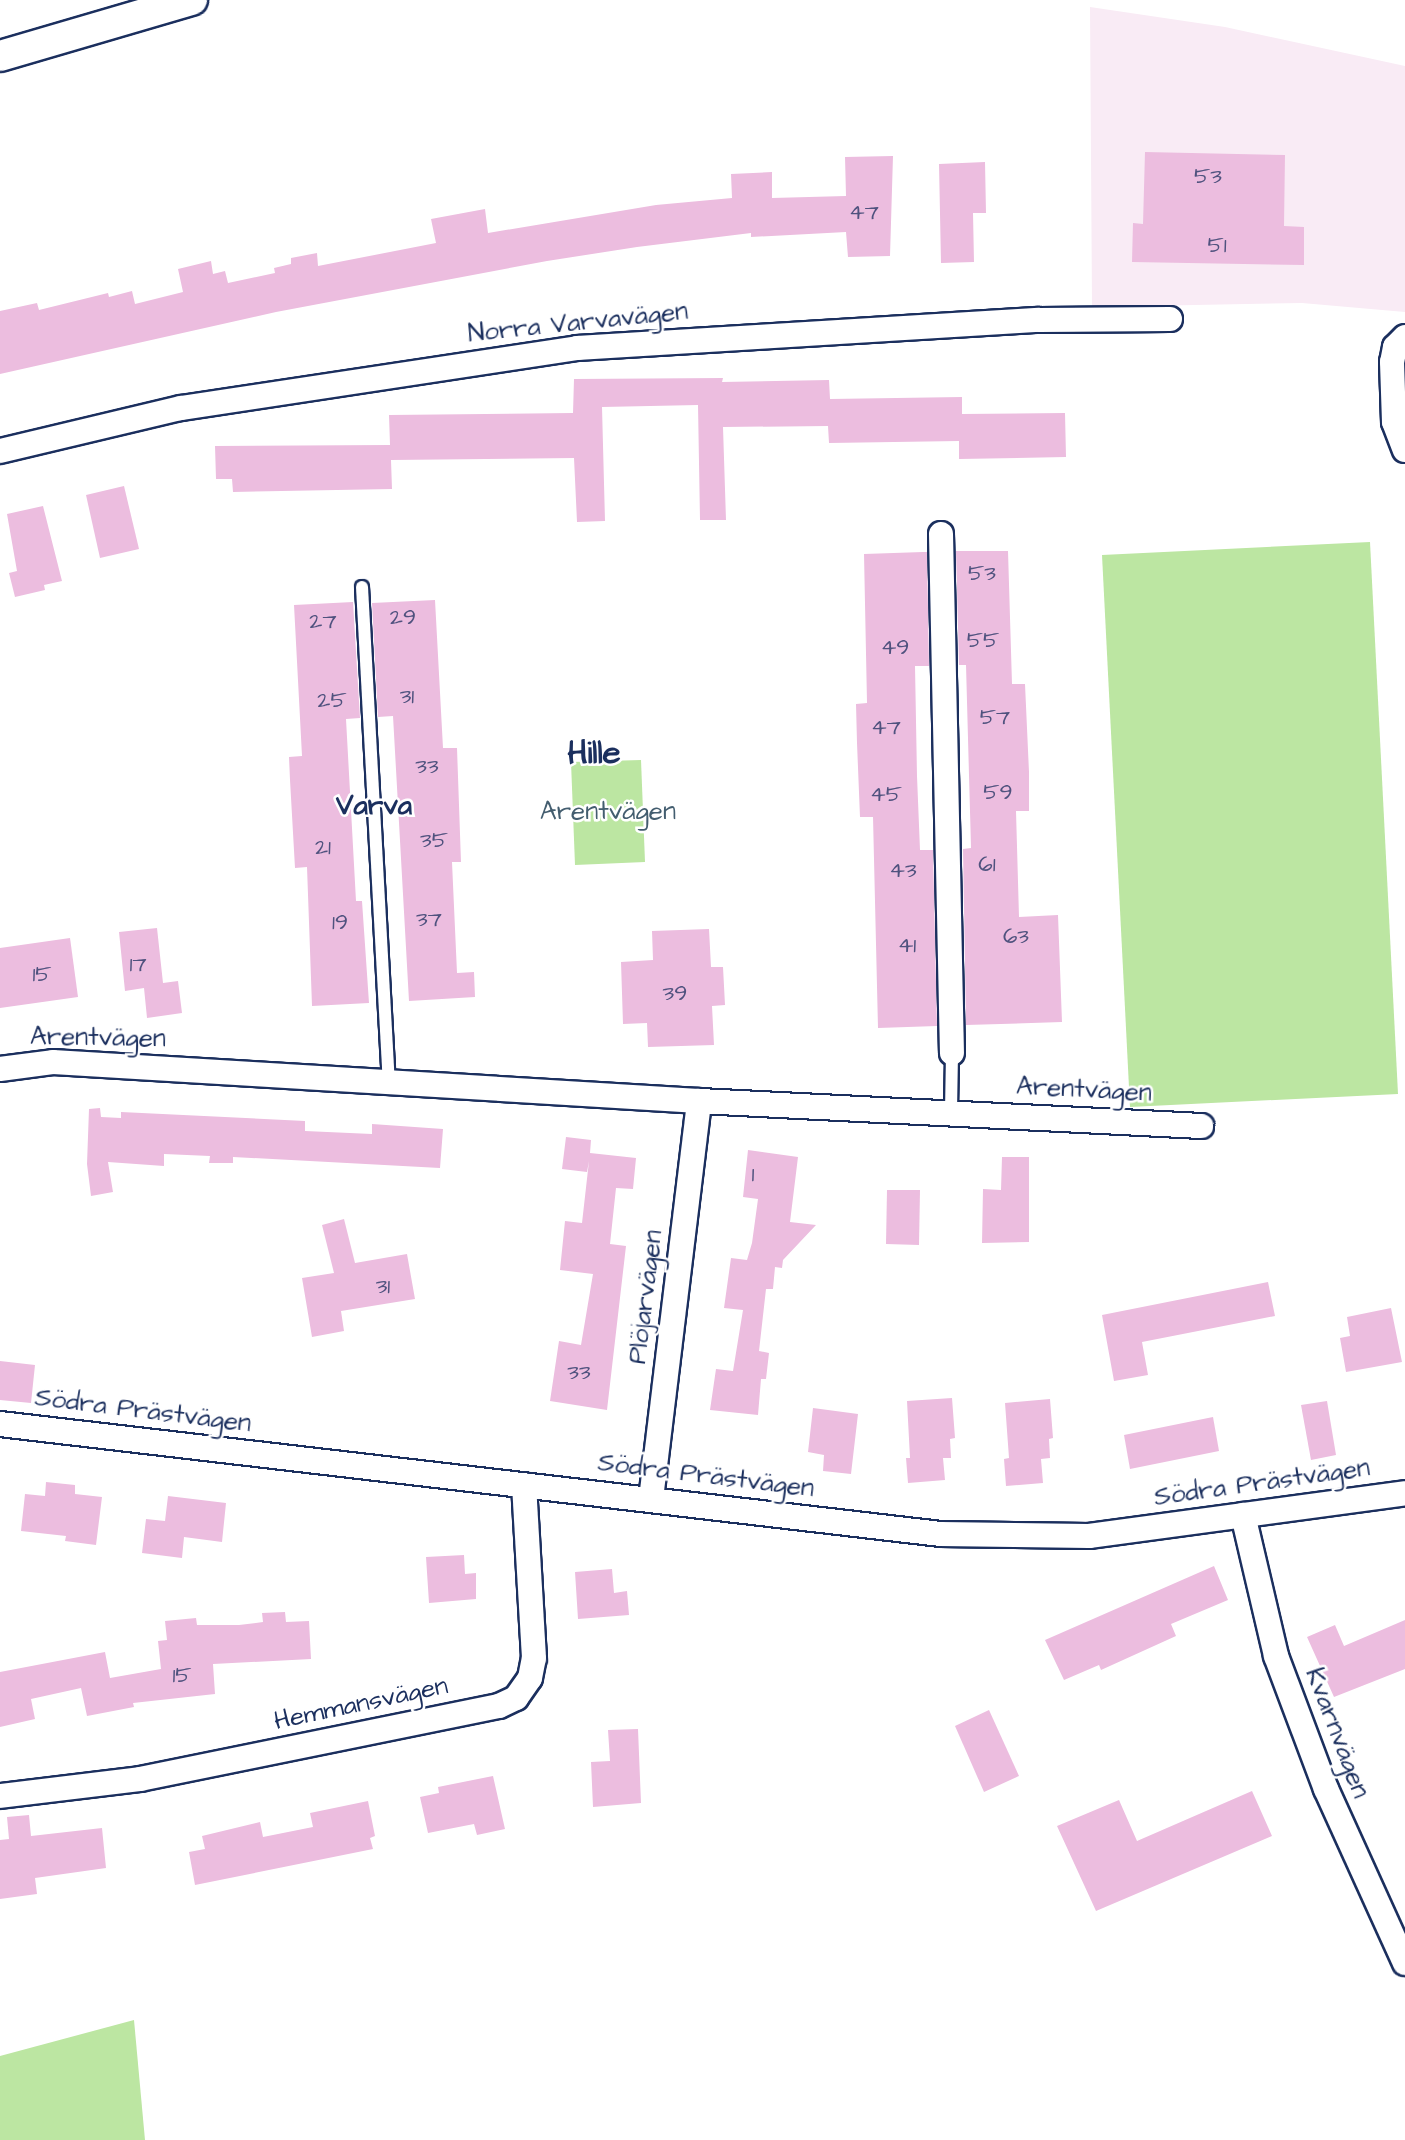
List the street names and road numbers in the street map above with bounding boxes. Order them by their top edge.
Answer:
street label: Norra Varvavägen [466,296,690,350]
street label: Arentvägen [30,1021,166,1055]
street label: Arentvägen [1015,1071,1153,1109]
street label: Plöjarvägen [622,1228,670,1366]
street label: Södra Prästvägen [33,1382,253,1440]
street label: Södra Prästvägen [596,1447,816,1505]
street label: Södra Prästvägen [1152,1452,1372,1514]
street label: Kvarnvägen [1298,1663,1376,1803]
street label: Hemmansvägen [271,1670,451,1738]

